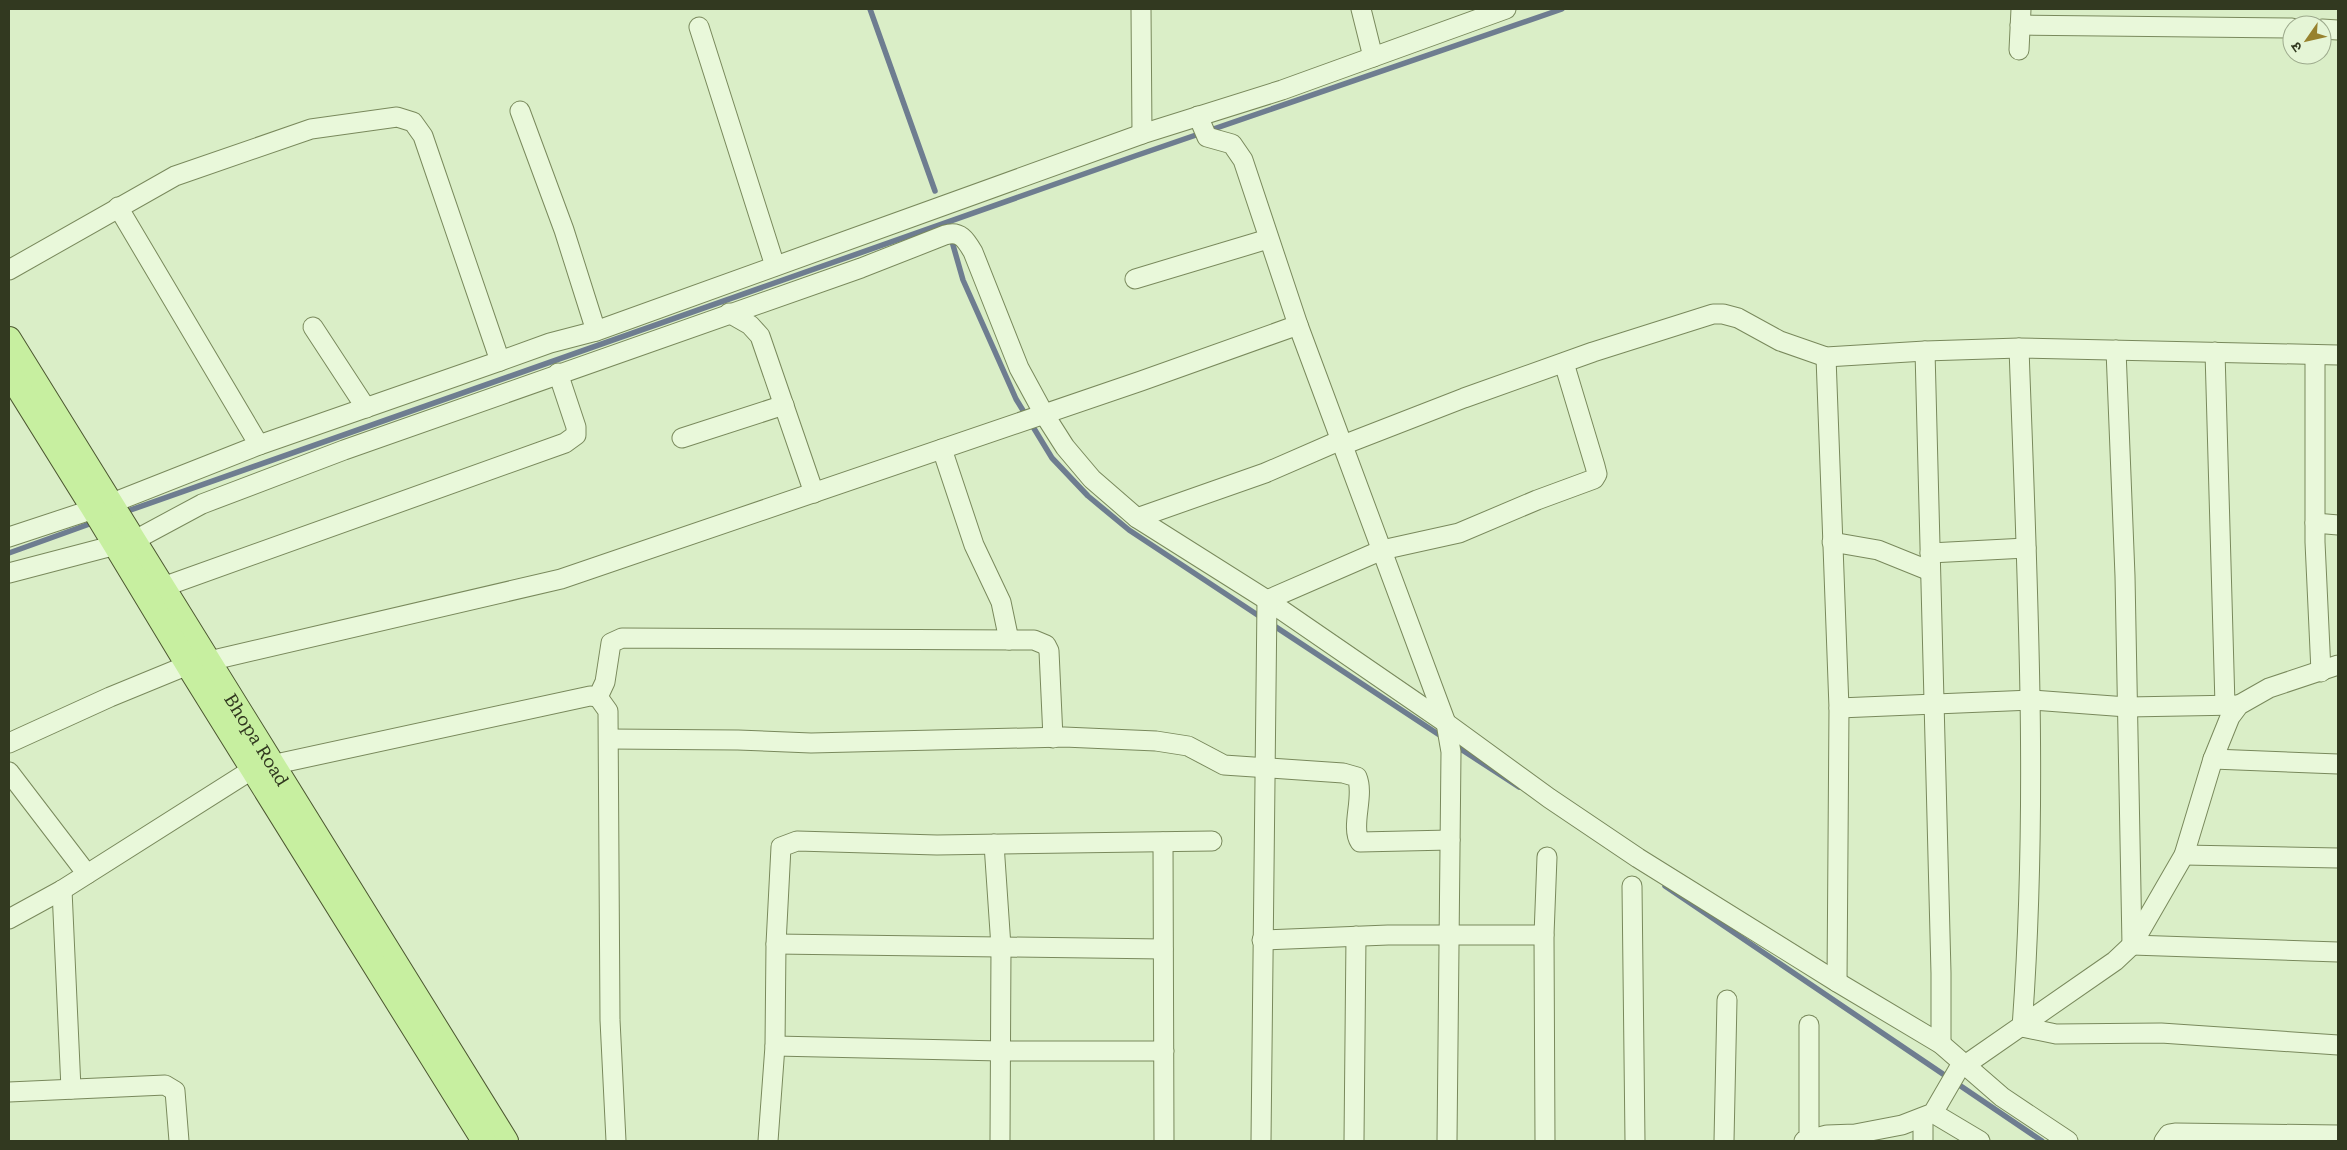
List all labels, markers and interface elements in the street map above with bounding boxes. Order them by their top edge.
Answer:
north arrow [2282,15,2332,65]
text: उ [2287,39,2305,55]
street label: Bhopa Road [221,689,294,790]

